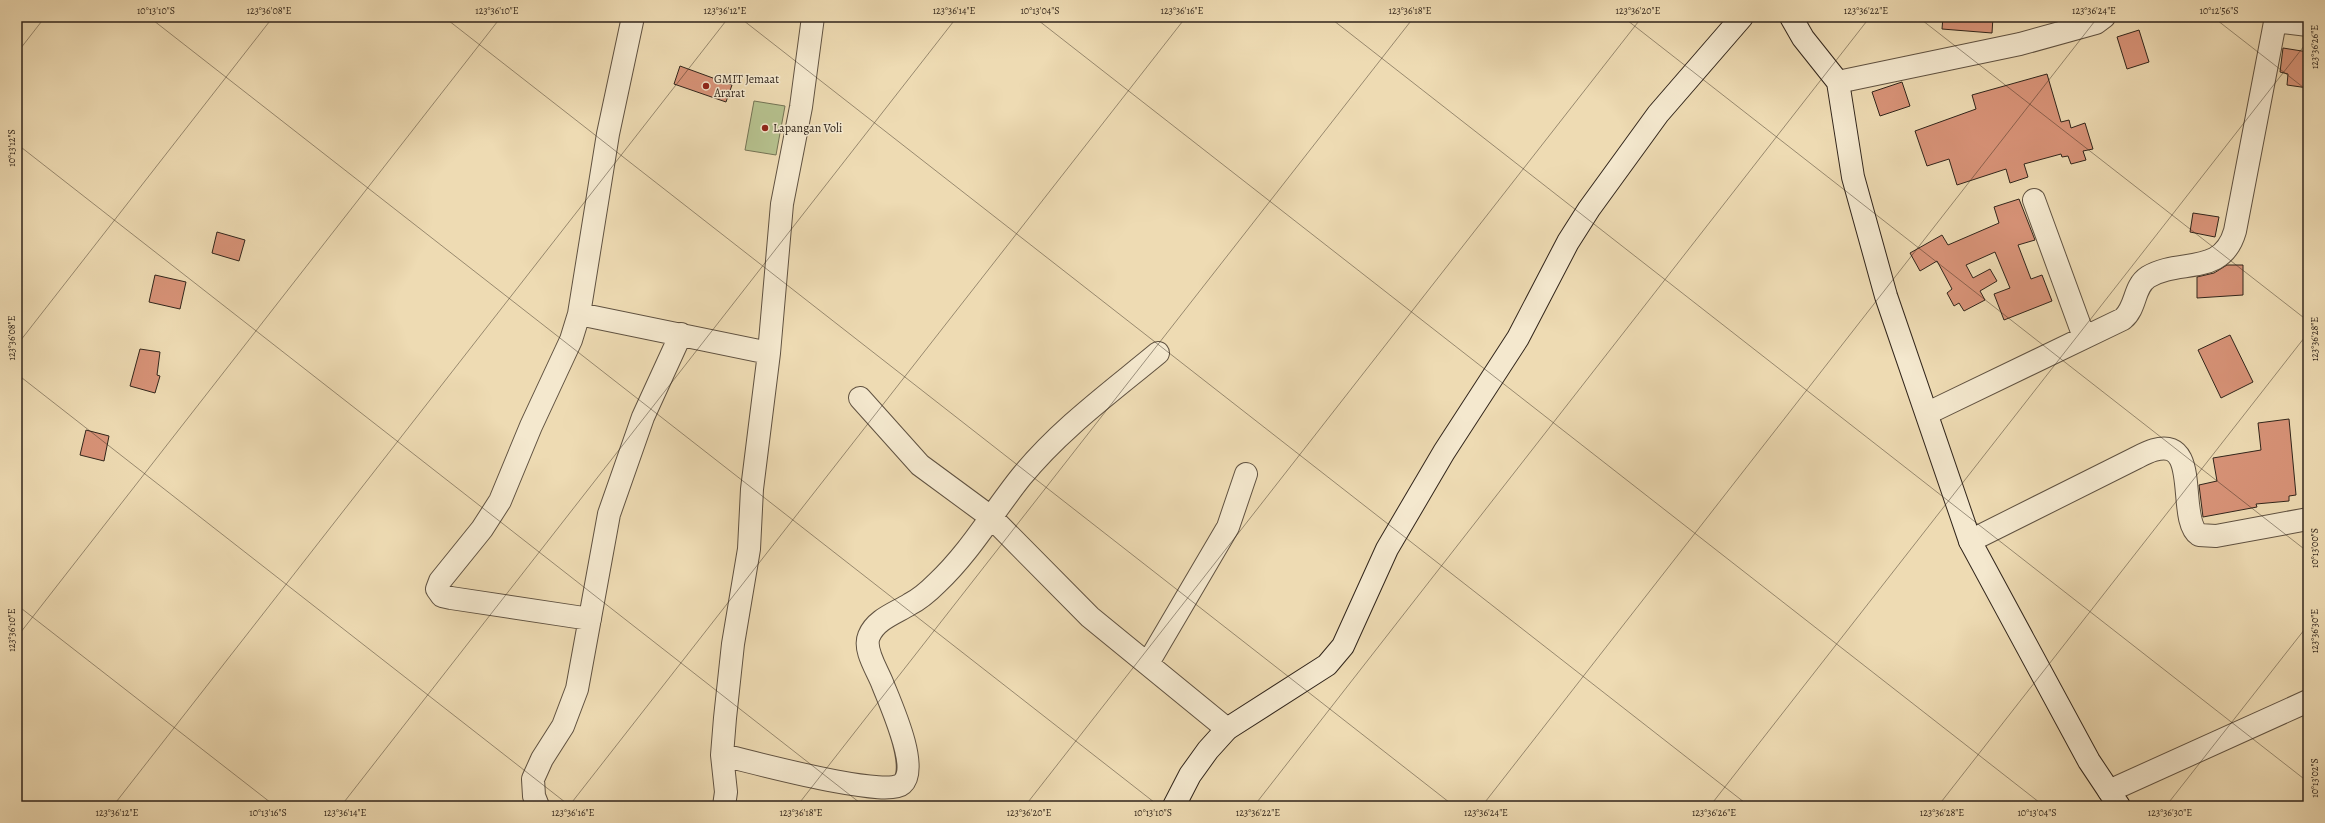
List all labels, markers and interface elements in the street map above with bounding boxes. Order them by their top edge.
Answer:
text: 10°13'10"S [137,4,175,17]
text: 123°36'08"E [247,4,292,17]
text: 123°36'10"E [475,4,519,17]
text: 123°36'12"E [704,4,747,17]
text: 123°36'14"E [933,4,975,17]
text: 10°13'04"S [1020,4,1060,17]
text: 123°36'16"E [1161,4,1203,17]
text: 123°36'18"E [1388,4,1432,17]
text: 123°36'20"E [1616,4,1661,17]
text: 123°36'22"E [1844,4,1888,17]
text: 123°36'24"E [2072,4,2116,17]
text: 10°12'56"S [2200,4,2238,17]
text: 123°36'26"E [2308,25,2321,69]
place label: GMIT Jemaat Ararat [713,71,779,101]
marker: GMIT Jemaat Ararat [701,81,711,91]
place label: Lapangan Voli [773,120,842,136]
marker: Lapangan Voli [760,123,770,133]
text: 10°13'12"S [5,129,18,167]
text: 123°36'08"E [5,315,18,360]
text: 123°36'28"E [2308,317,2321,361]
text: 10°13'00"S [2308,528,2321,568]
text: 123°36'10"E [5,608,18,652]
text: 123°36'30"E [2308,609,2321,653]
text: 10°13'02"S [2308,758,2321,798]
text: 123°36'12"E [96,806,139,819]
text: 10°13'16"S [249,806,287,819]
text: 123°36'14"E [324,806,366,819]
text: 123°36'16"E [552,806,594,819]
text: 123°36'18"E [779,806,823,819]
text: 123°36'20"E [1007,806,1052,819]
text: 10°13'10"S [1134,806,1172,819]
text: 123°36'22"E [1236,806,1280,819]
text: 123°36'24"E [1464,806,1508,819]
text: 123°36'26"E [1692,806,1736,819]
text: 123°36'28"E [1920,806,1964,819]
text: 10°13'04"S [2017,806,2057,819]
text: 123°36'30"E [2148,806,2192,819]

